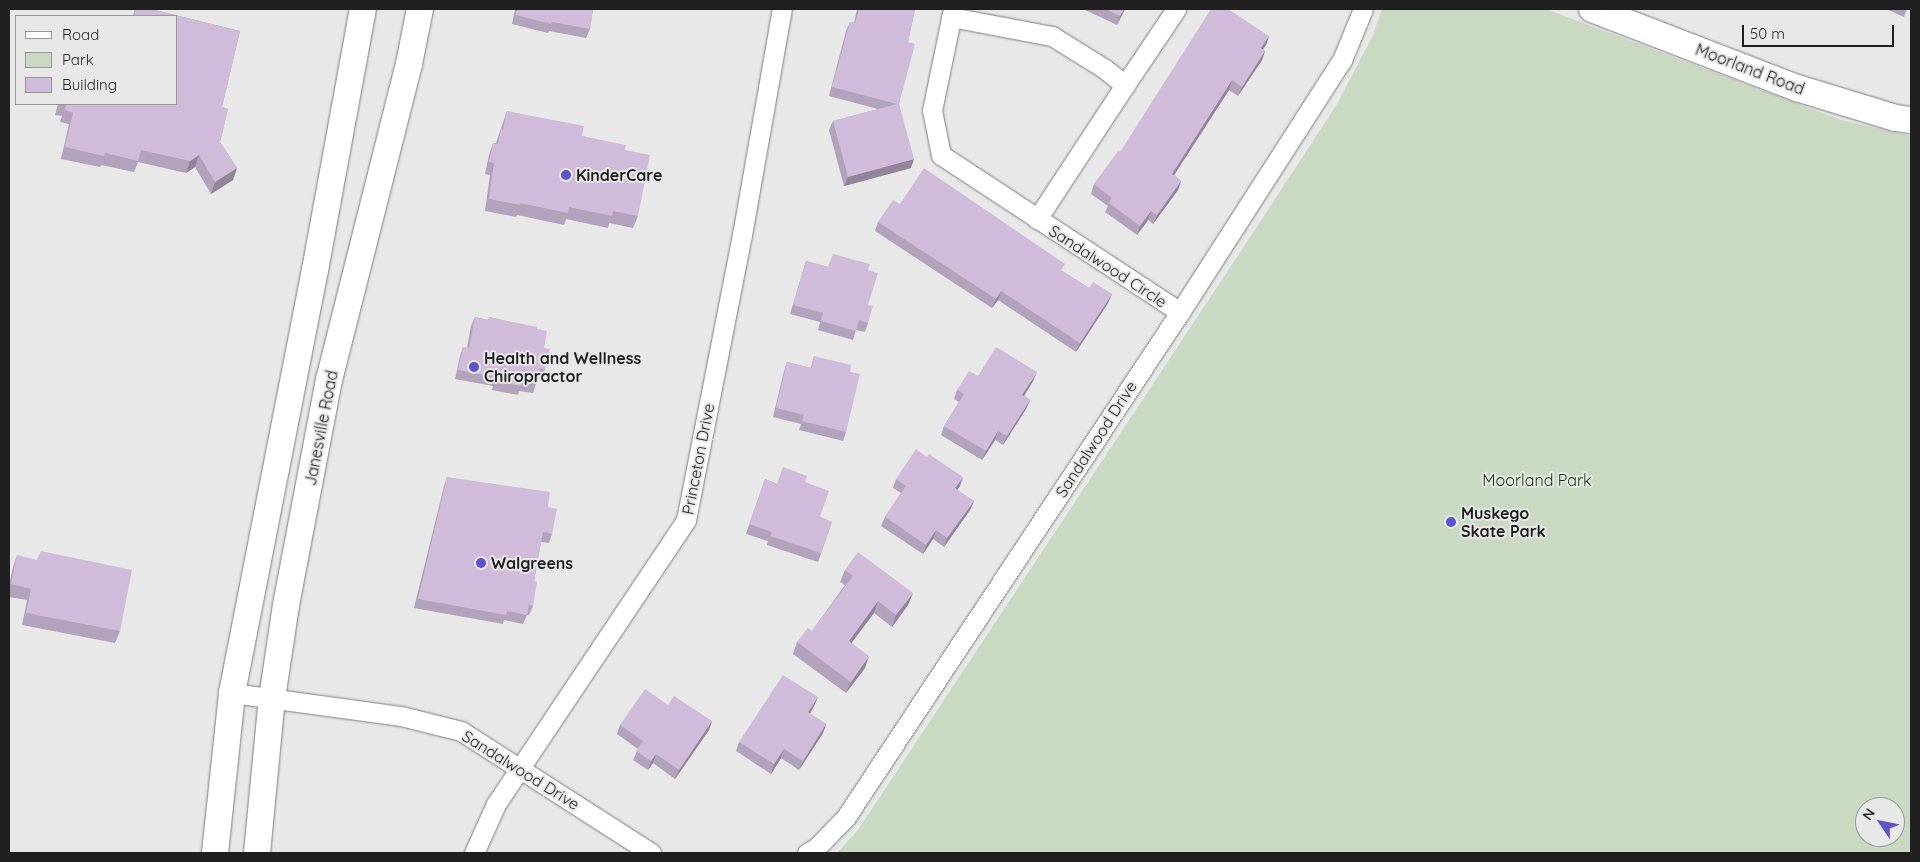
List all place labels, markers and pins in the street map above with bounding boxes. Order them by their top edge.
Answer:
place label: KinderCare [576,165,662,185]
marker: KinderCare [560,169,572,181]
place label: Health and Wellness Chiropractor [484,348,641,386]
marker: Health and Wellness Chiropractor [468,361,480,373]
place label: Muskego Skate Park [1461,503,1546,541]
marker: Muskego Skate Park [1445,516,1457,528]
place label: Walgreens [491,553,573,573]
marker: Walgreens [475,557,487,569]

